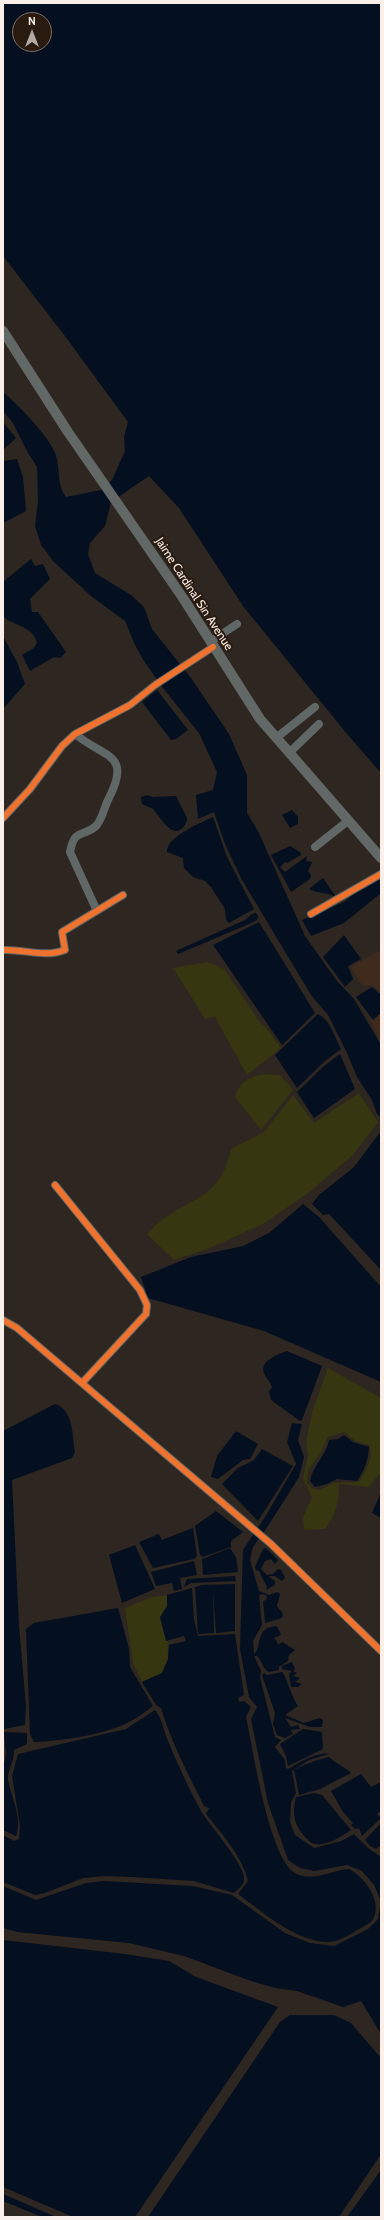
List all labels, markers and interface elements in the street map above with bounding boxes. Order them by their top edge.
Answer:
north arrow [12,12,52,52]
text: N [28,14,36,28]
street label: Jaime Cardinal Sin Avenue [152,535,236,653]

